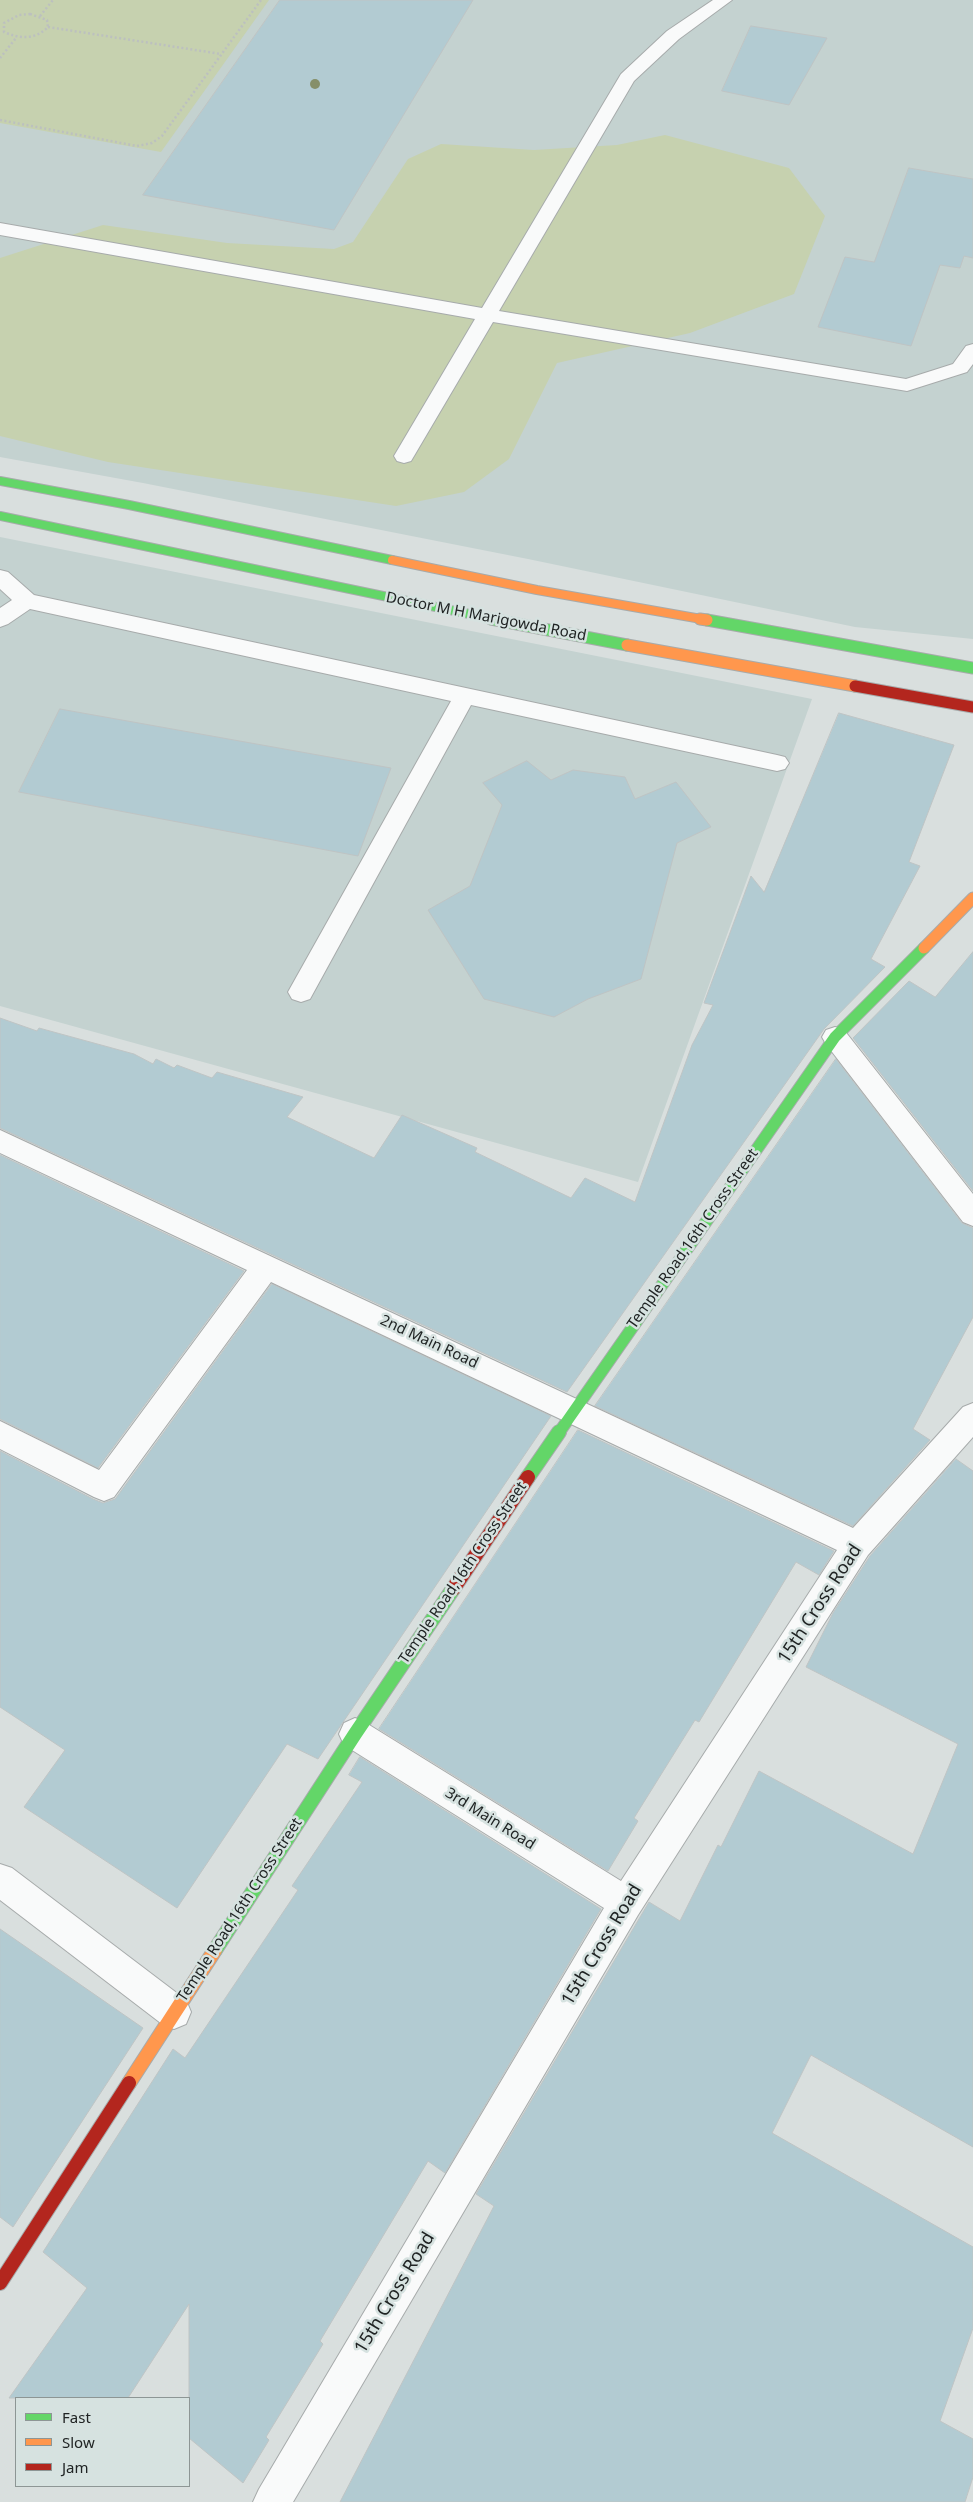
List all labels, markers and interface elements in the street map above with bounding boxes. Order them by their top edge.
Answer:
street label: Doctor M H Marigowda Road [384,589,588,645]
street label: Temple Road,16th Cross Street [624,1146,762,1332]
street label: 2nd Main Road [377,1311,481,1373]
street label: Temple Road,16th Cross Street [395,1479,531,1667]
street label: 15th Cross Road [774,1540,866,1668]
street label: 3rd Main Road [442,1784,538,1854]
street label: Temple Road,16th Cross Street [174,1815,306,2005]
street label: 15th Cross Road [557,1881,647,2009]
street label: 15th Cross Road [350,2229,440,2357]
legend [15,2397,190,2487]
text: Fast [62,2407,91,2427]
text: Slow [62,2432,95,2452]
text: Jam [62,2457,89,2477]

